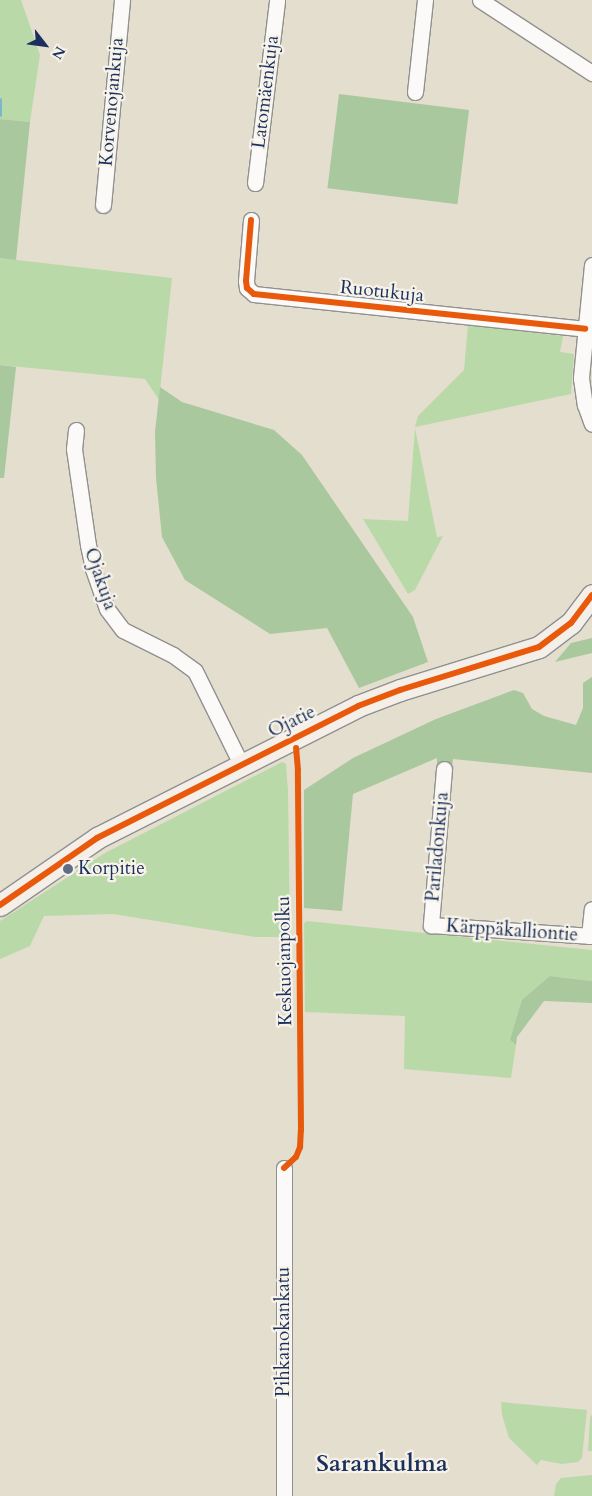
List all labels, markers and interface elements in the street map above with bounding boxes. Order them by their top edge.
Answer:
north arrow [20,20,70,70]
street label: Latomäenkuja [248,34,284,150]
street label: Korvenojankuja [95,37,129,167]
text: N [47,43,70,63]
street label: Ruotukuja [339,276,425,308]
street label: Ojakuja [79,545,121,613]
street label: Ojatie [265,701,319,743]
street label: Pariladonkuja [422,791,454,903]
place label: Korpitie [78,858,145,880]
marker: Korpitie [62,863,74,875]
street label: Keskuojanpolku [272,896,298,1026]
street label: Kärppäkalliontie [445,915,579,947]
street label: Pihkanokankatu [273,1267,295,1397]
district label: Sarankulma [316,1450,448,1478]

